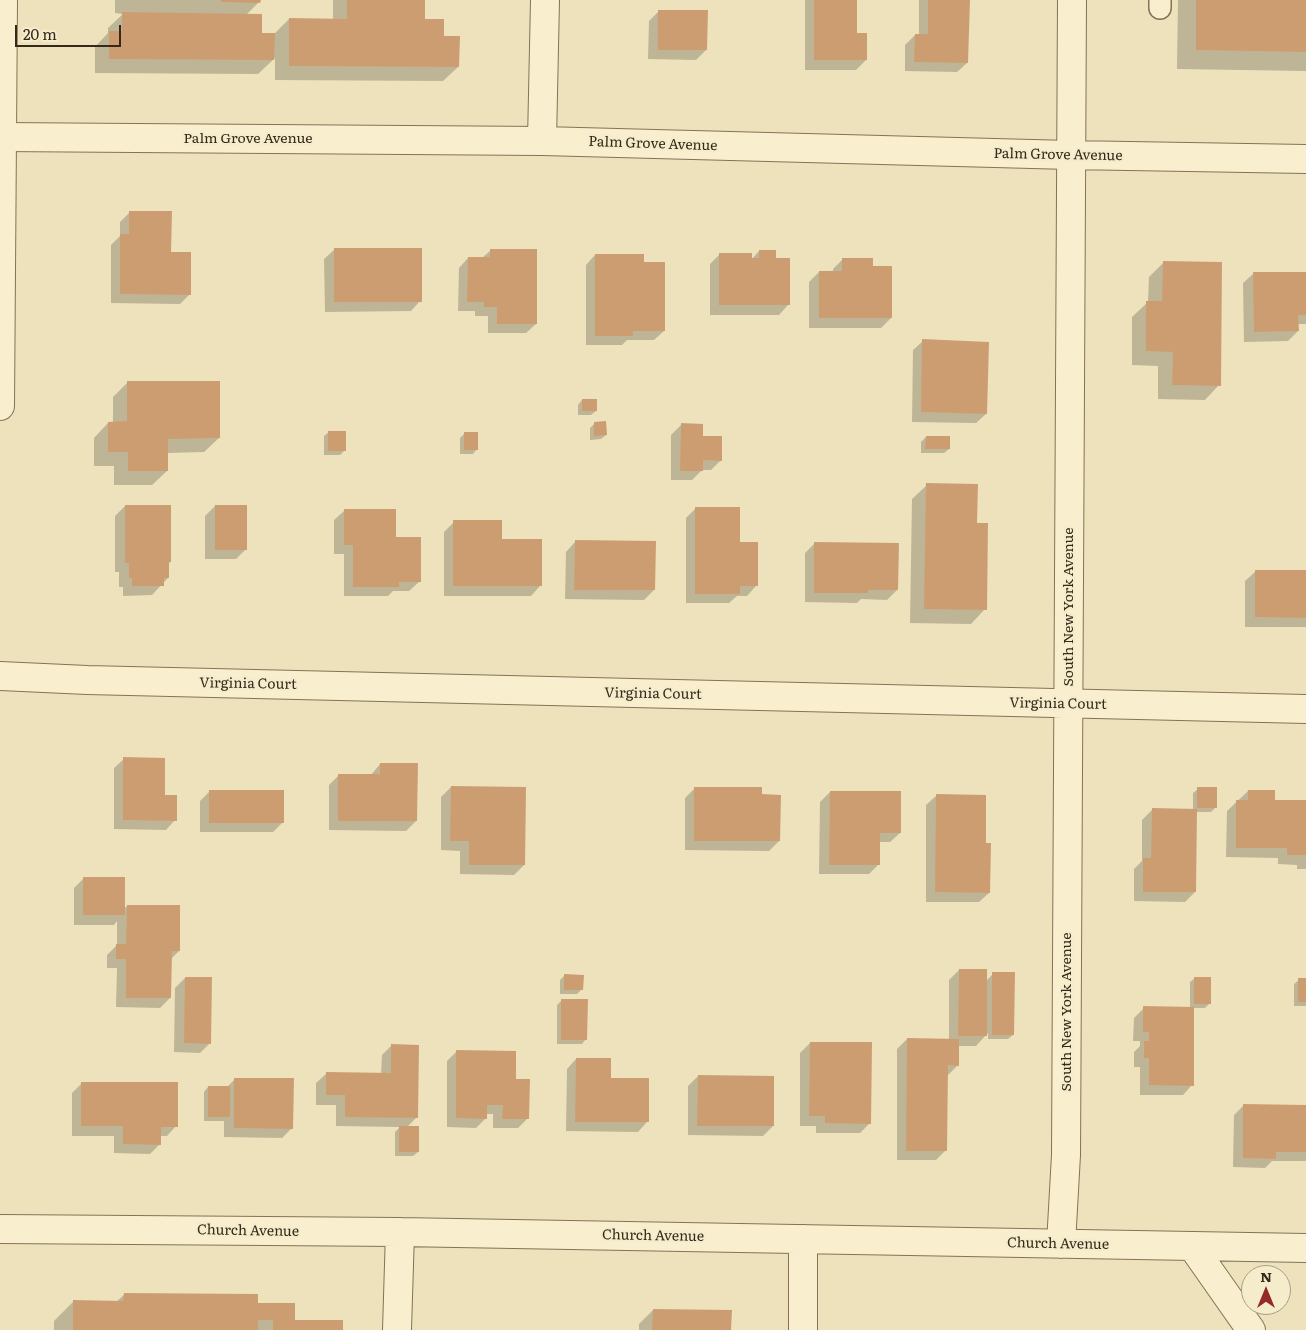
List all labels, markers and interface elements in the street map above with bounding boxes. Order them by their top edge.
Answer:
scale bar [18,15,124,47]
text: 20 m [23,22,57,45]
street label: Palm Grove Avenue [183,131,313,147]
street label: Palm Grove Avenue [588,133,718,155]
street label: Palm Grove Avenue [993,145,1123,165]
street label: South New York Avenue [1061,527,1077,687]
street label: Virginia Court [199,675,297,693]
street label: Virginia Court [604,685,702,703]
street label: Virginia Court [1009,695,1107,713]
street label: South New York Avenue [1059,932,1075,1092]
street label: Church Avenue [197,1222,299,1240]
street label: Church Avenue [602,1227,704,1245]
street label: Church Avenue [1007,1235,1109,1253]
north arrow [1241,1265,1291,1315]
text: N [1260,1266,1272,1286]

